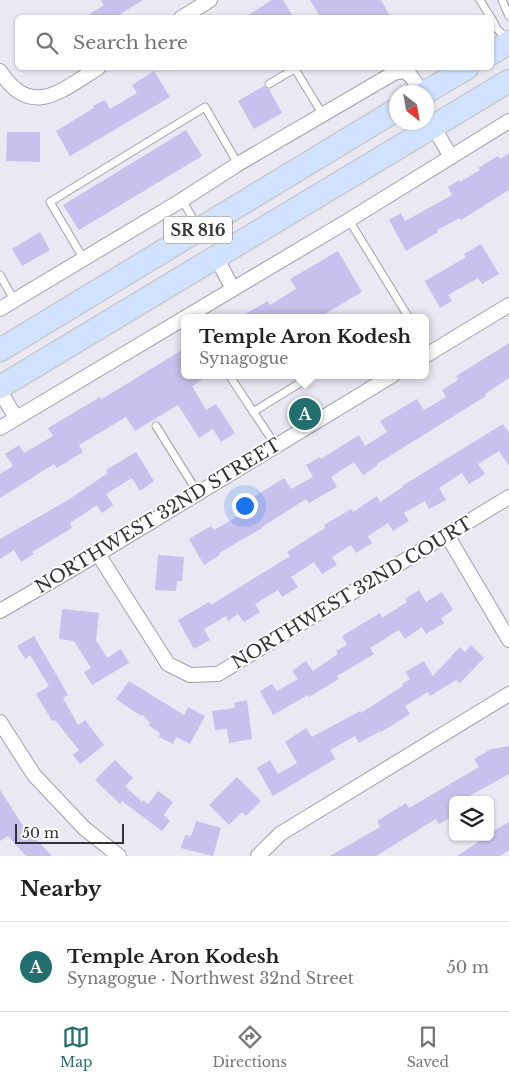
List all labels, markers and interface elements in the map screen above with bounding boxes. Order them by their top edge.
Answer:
search box [15,15,494,70]
icon: search [33,29,61,57]
text: Search here [73,31,188,54]
north arrow [389,85,434,130]
road number: SR 816 [164,216,232,244]
popup [181,314,429,379]
text: Temple Aron Kodesh [199,325,411,348]
text: Synagogue [199,348,288,368]
pin: A [289,395,321,433]
street label: NORTHWEST 32ND STREET [31,434,285,598]
your location [232,493,258,519]
street label: NORTHWEST 32ND COURT [228,512,477,674]
map controls [449,796,494,841]
button: layers [449,796,494,841]
scale bar [15,821,124,844]
text: 50 m [22,824,59,842]
text: Nearby [20,876,101,902]
text: Temple Aron Kodesh [67,945,279,968]
text: A [30,957,42,977]
text: 50 m [447,957,489,977]
text: Synagogue · Northwest 32nd Street [67,968,354,988]
tab: Map [60,1023,93,1071]
tab: Directions [212,1023,287,1071]
tab: Saved [407,1023,449,1071]

